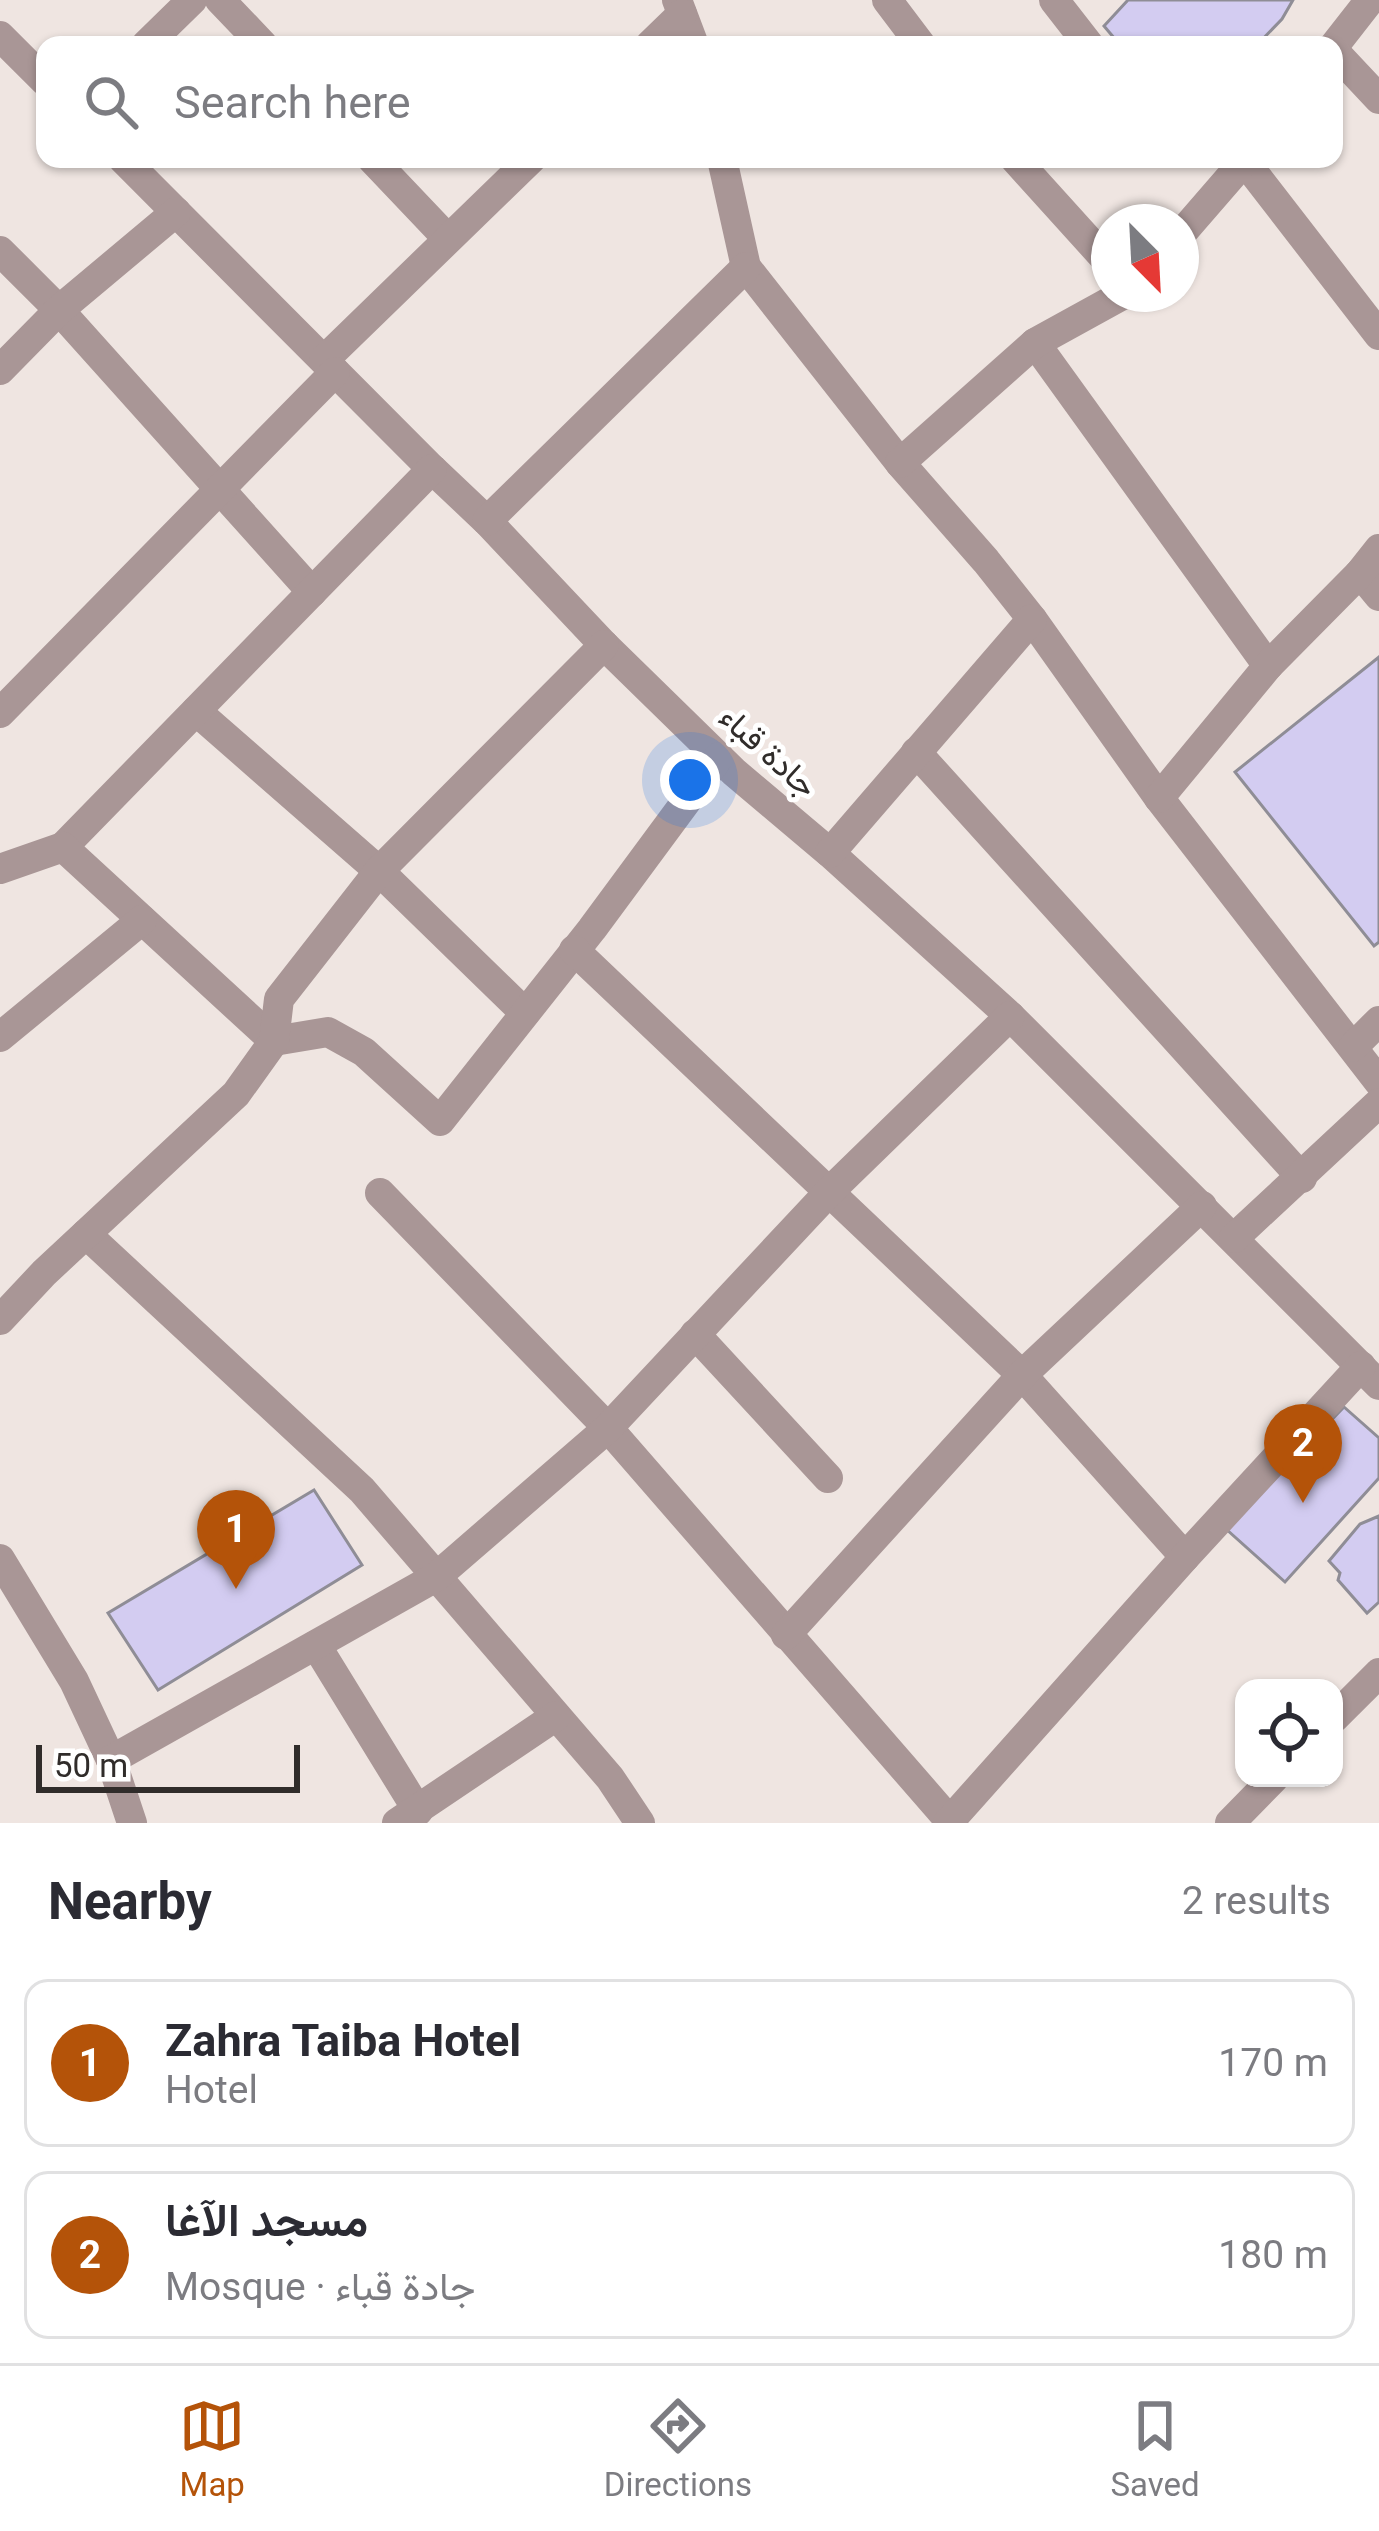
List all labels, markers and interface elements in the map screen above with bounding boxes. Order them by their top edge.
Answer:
search box [36,36,1343,168]
icon: search [78,69,144,135]
text: Search here [174,76,411,129]
north arrow [1091,204,1199,312]
street label: جادة قباء [712,697,826,806]
your location [660,750,720,810]
pin: 2 [1264,1404,1342,1503]
pin: 1 [197,1490,275,1589]
map controls [1235,1679,1343,1787]
button: locate [1235,1679,1343,1787]
scale bar [36,1739,300,1792]
text: 50 m [54,1746,128,1785]
text: Nearby [48,1872,212,1931]
text: 2 results [1182,1878,1331,1924]
text: Zahra Taiba Hotel [165,2014,521,2067]
text: 1 [79,2040,101,2086]
text: 170 m [1218,2040,1328,2086]
text: Hotel [165,2067,258,2113]
text: مسجد الآغا [165,2194,368,2247]
text: 2 [79,2232,101,2278]
text: 180 m [1218,2232,1328,2278]
text: Mosque · جادة قباء [165,2264,476,2310]
tab: Map [179,2393,245,2504]
tab: Directions [604,2393,752,2504]
tab: Saved [1111,2393,1200,2504]

